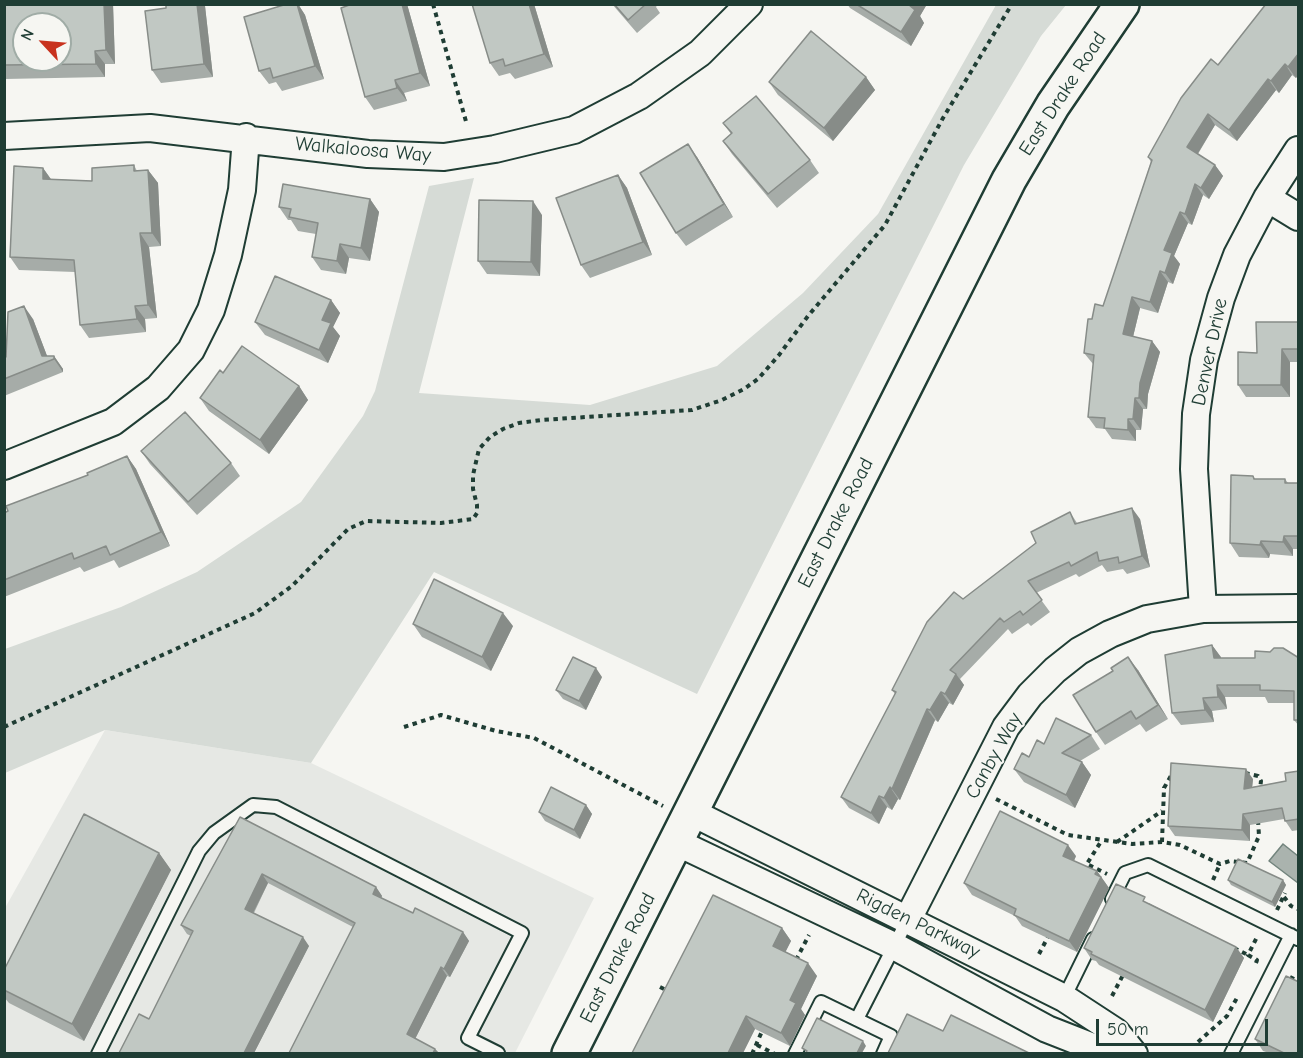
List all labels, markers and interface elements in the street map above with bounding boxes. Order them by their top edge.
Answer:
north arrow [12,12,72,72]
text: N [17,26,38,44]
street label: East Drake Road [1014,28,1112,160]
street label: Walkaloosa Way [294,132,432,168]
street label: Denver Drive [1187,296,1233,408]
street label: East Drake Road [793,454,879,592]
street label: Canby Way [960,709,1028,803]
street label: Rigden Parkway [852,884,984,964]
street label: East Drake Road [575,889,661,1027]
scale bar [1099,1007,1272,1045]
text: 50 m [1107,1019,1149,1040]

